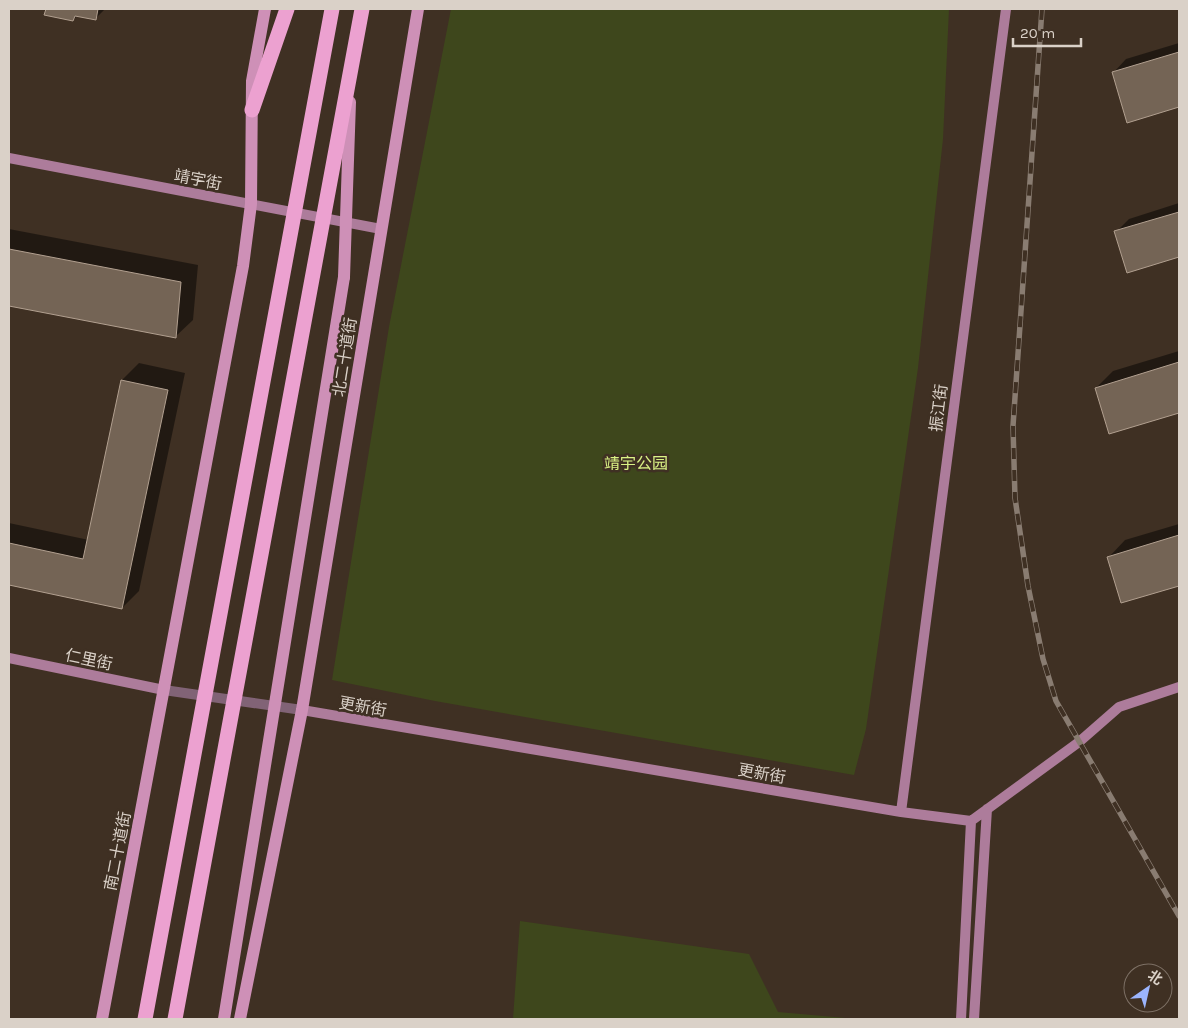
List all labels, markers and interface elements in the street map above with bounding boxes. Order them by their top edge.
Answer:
scale bar [1013,15,1080,47]
text: 20 m [1020,24,1055,42]
street label: 靖宇街 [173,166,223,193]
street label: 北二十道街 [329,316,360,398]
street label: 振江街 [926,383,951,433]
park label: 靖宇公园 [604,454,668,473]
street label: 仁里街 [63,645,114,674]
street label: 更新街 [338,693,388,720]
street label: 更新街 [737,760,787,787]
street label: 南二十道街 [101,810,134,892]
north arrow [1123,963,1173,1013]
text: 北 [1144,967,1166,989]

